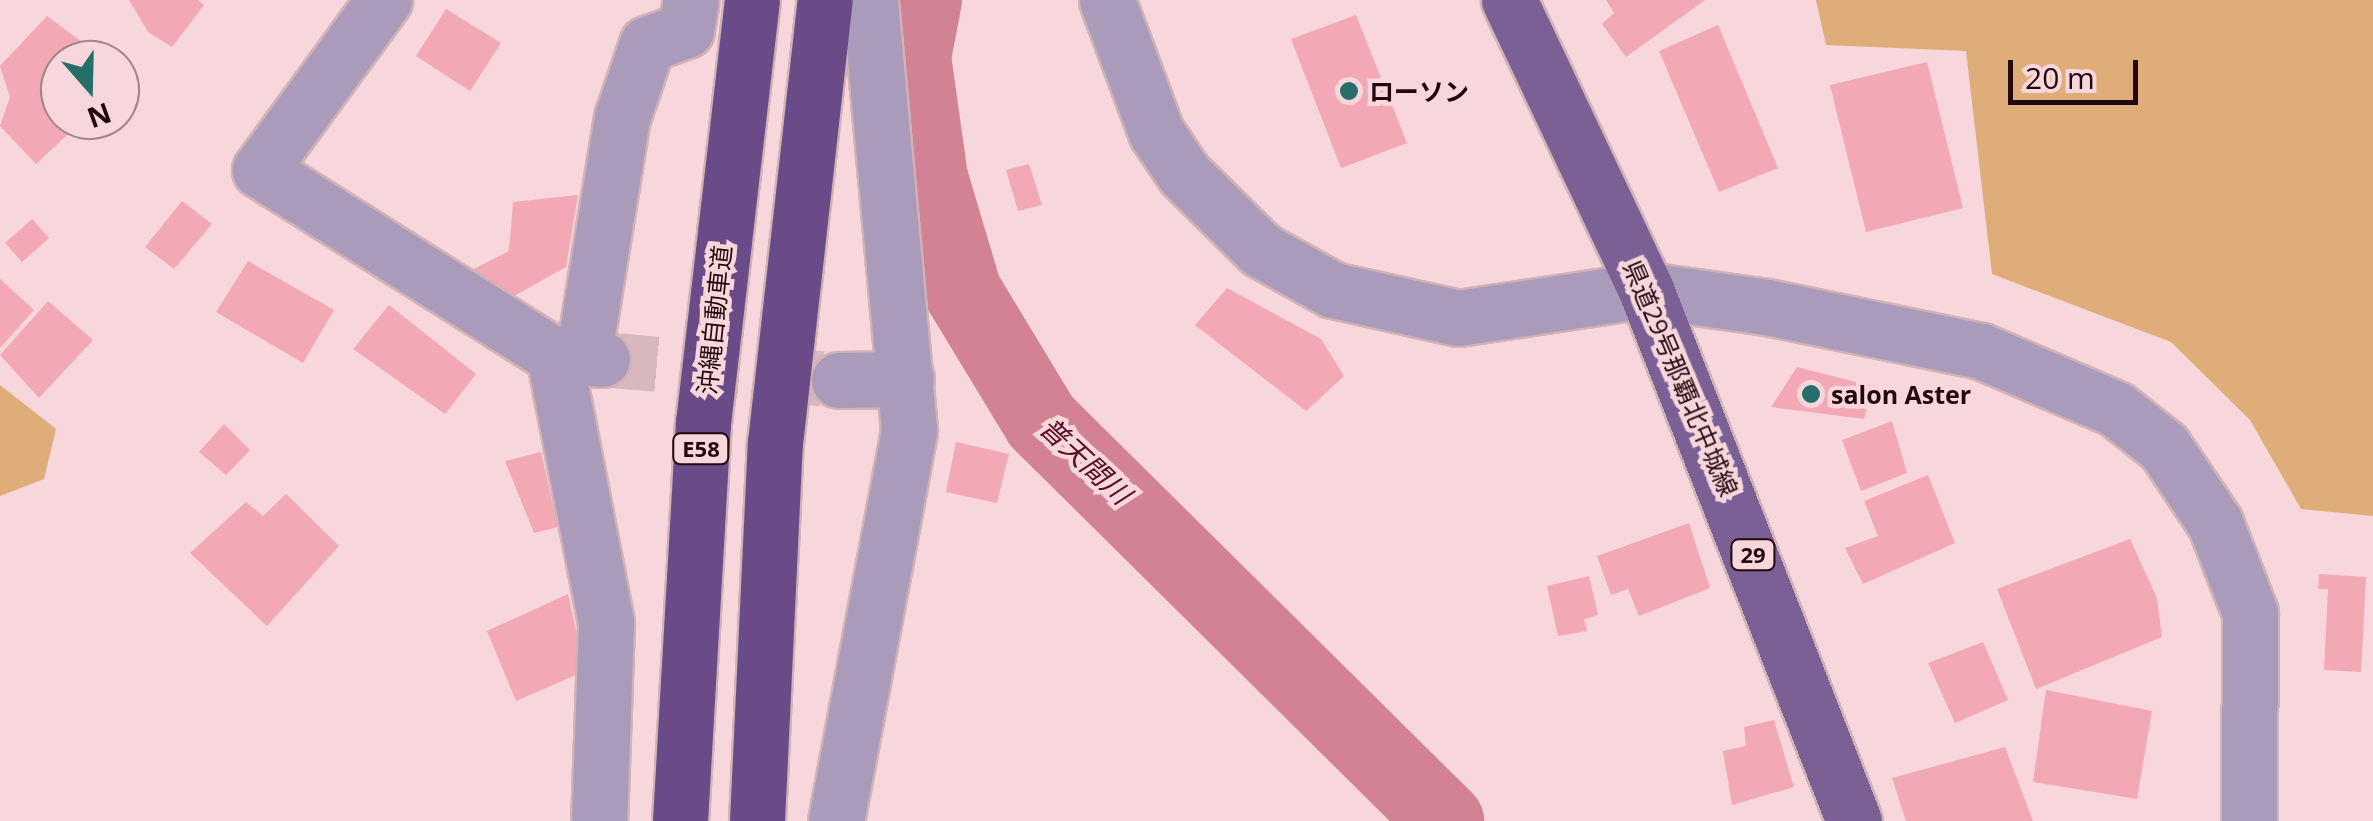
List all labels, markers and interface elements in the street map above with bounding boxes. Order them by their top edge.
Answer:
north arrow [40,40,140,140]
scale bar [2013,40,2143,102]
text: 20 m [2025,57,2095,98]
place label: ローソン [1369,76,1469,106]
marker: ローソン [1338,80,1360,102]
text: N [82,95,117,138]
street label: 沖縄自動車道 [691,244,737,396]
street label: 県道29号那覇北中城線 [1618,255,1744,501]
place label: salon Aster [1831,379,1971,409]
marker: salon Aster [1800,383,1822,405]
water label: 普天間川 [1034,410,1138,510]
road number: E58 [671,432,731,466]
road number: 29 [1728,538,1778,572]

